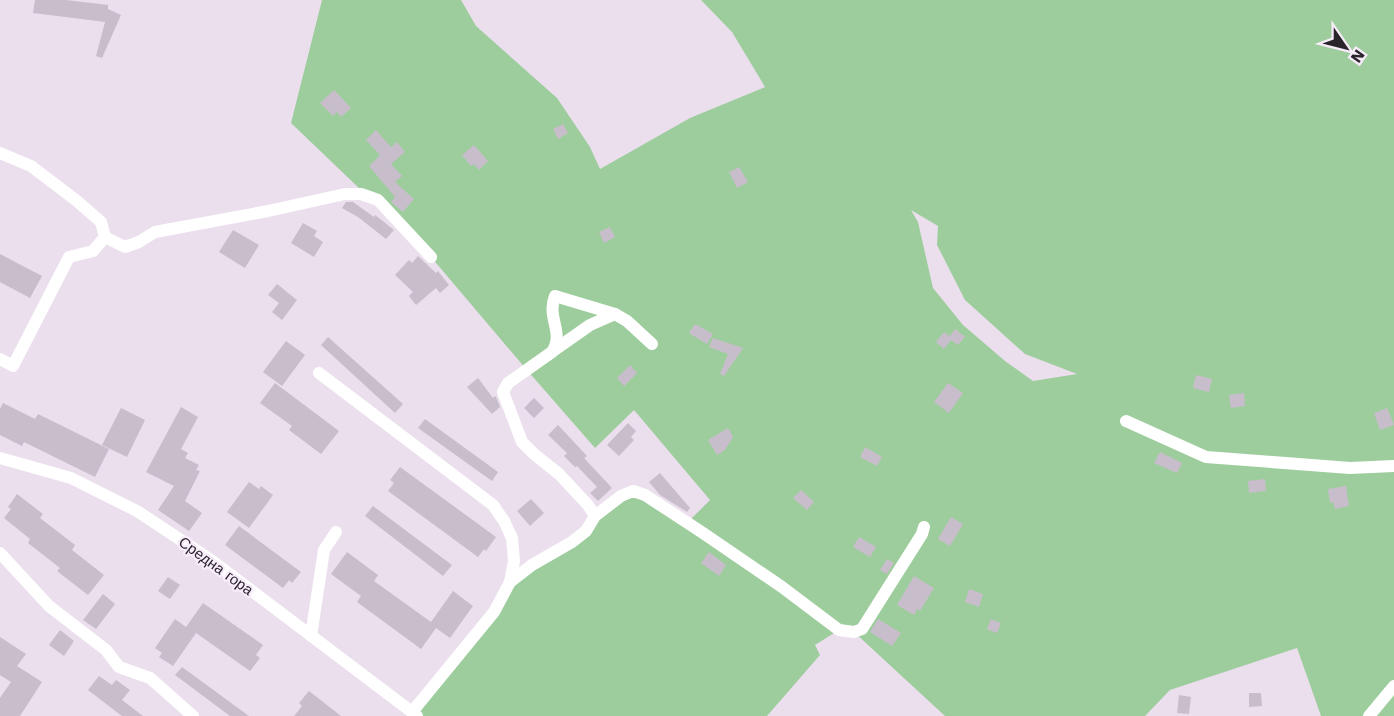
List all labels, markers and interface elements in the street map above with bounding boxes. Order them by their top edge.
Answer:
north arrow [1316,18,1376,78]
text: N [1347,46,1369,67]
street label: Средна гора [175,533,257,599]

